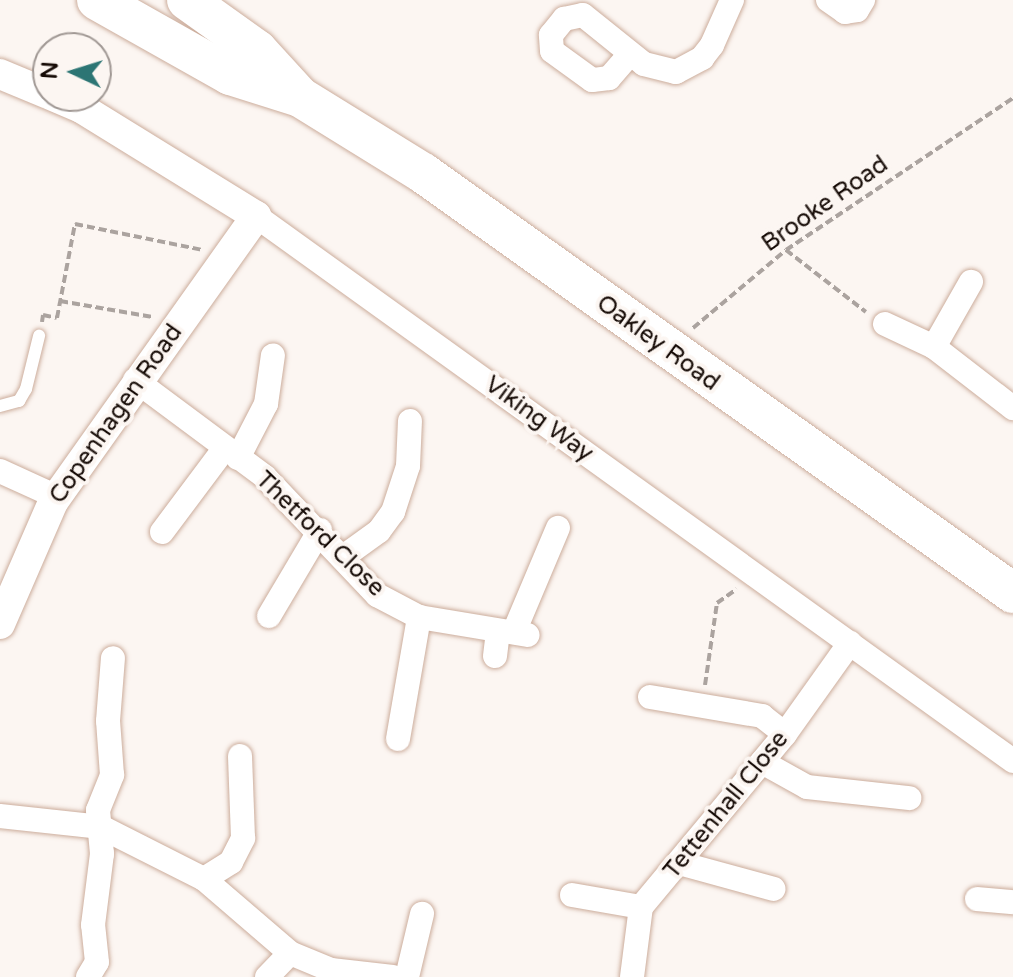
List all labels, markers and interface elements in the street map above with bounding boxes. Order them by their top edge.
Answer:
north arrow [32,32,112,112]
text: N [36,61,64,80]
street label: Brooke Road [756,150,894,258]
street label: Oakley Road [591,289,725,397]
street label: Copenhagen Road [43,319,189,509]
street label: Viking Way [479,370,599,468]
street label: Thetford Close [250,465,390,603]
street label: Tettenhall Close [658,725,794,885]

